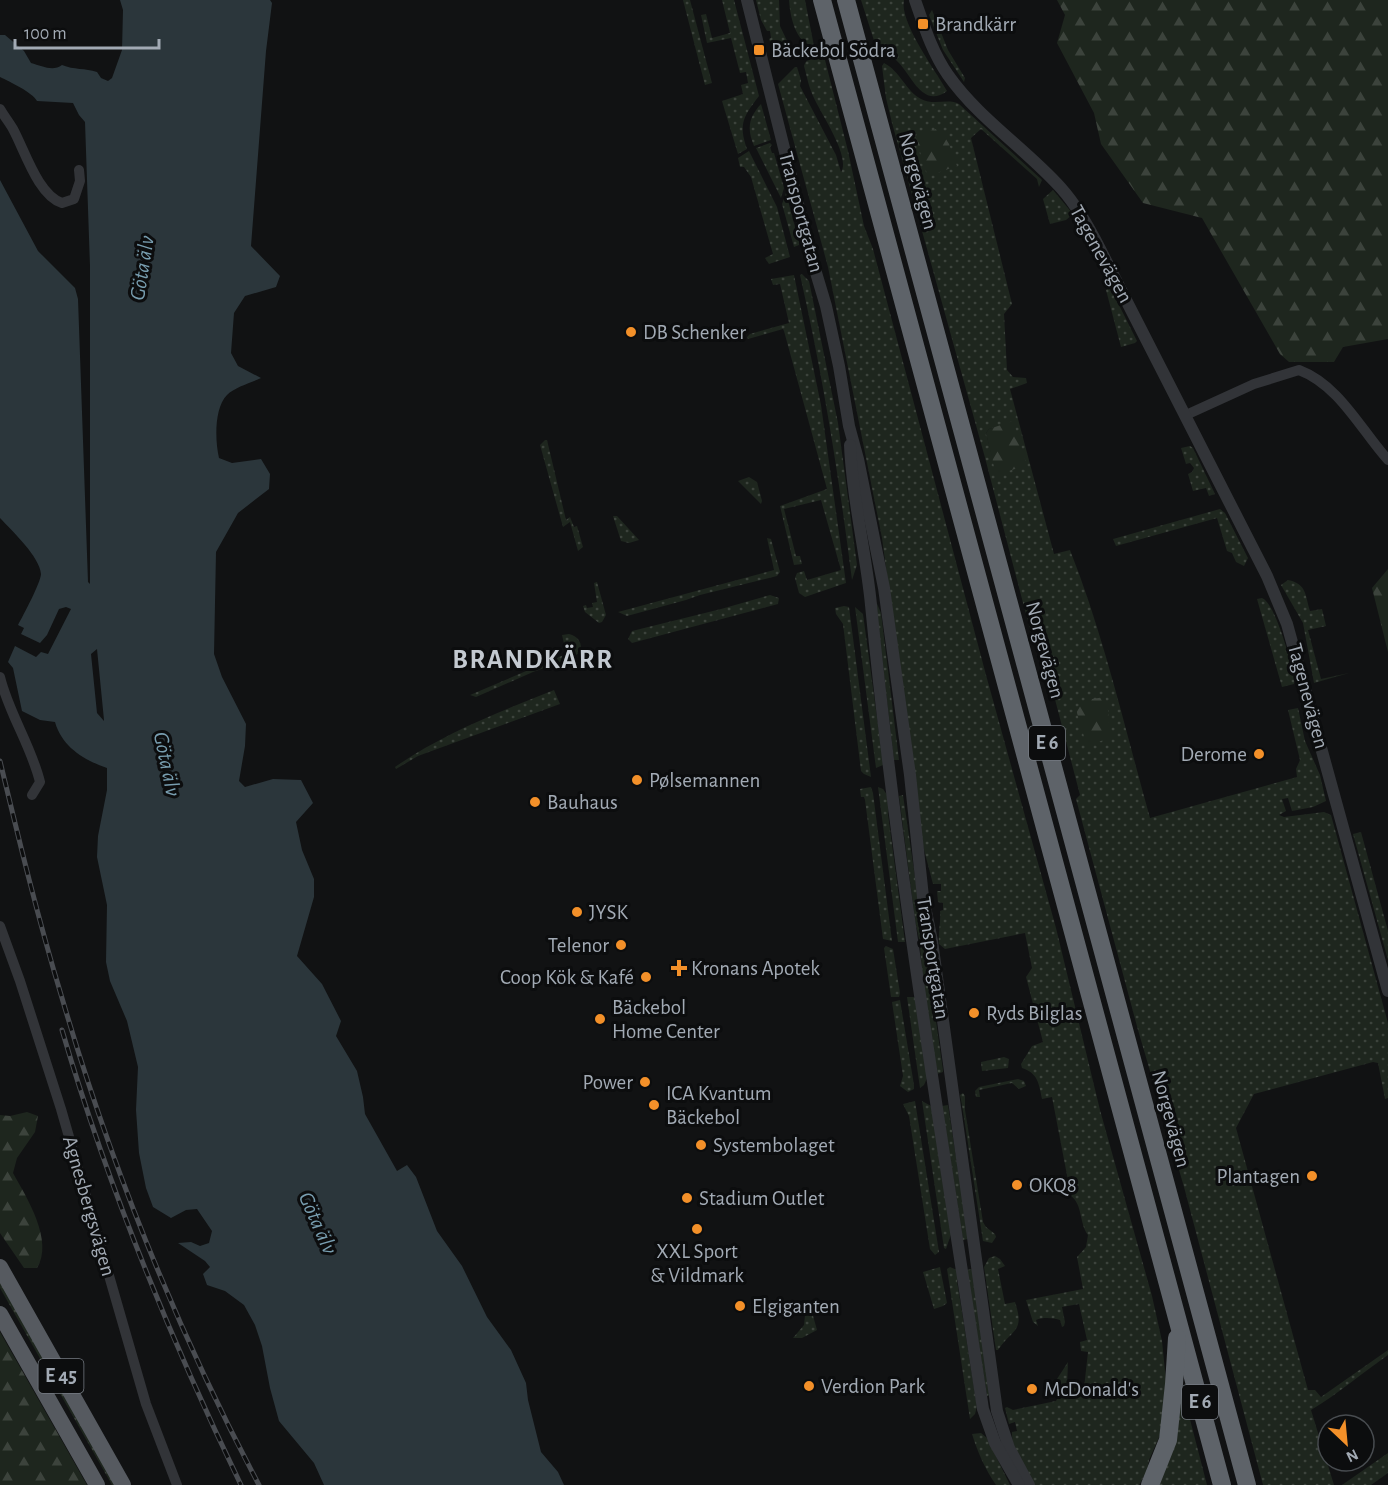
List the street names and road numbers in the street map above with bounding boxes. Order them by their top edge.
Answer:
street label: Norgevägen [895,130,941,232]
street label: Transportgatan [775,149,827,275]
street label: Tagenevägen [1066,202,1136,306]
street label: Norgevägen [1022,599,1068,701]
street label: Tagenevägen [1284,641,1332,751]
road number: E 6 [1029,726,1065,760]
street label: Transportgatan [913,895,953,1021]
street label: Norgevägen [1148,1068,1194,1170]
street label: Agnesbergsvägen [59,1133,119,1279]
road number: E 45 [38,1359,84,1393]
road number: E 6 [1182,1385,1218,1419]

